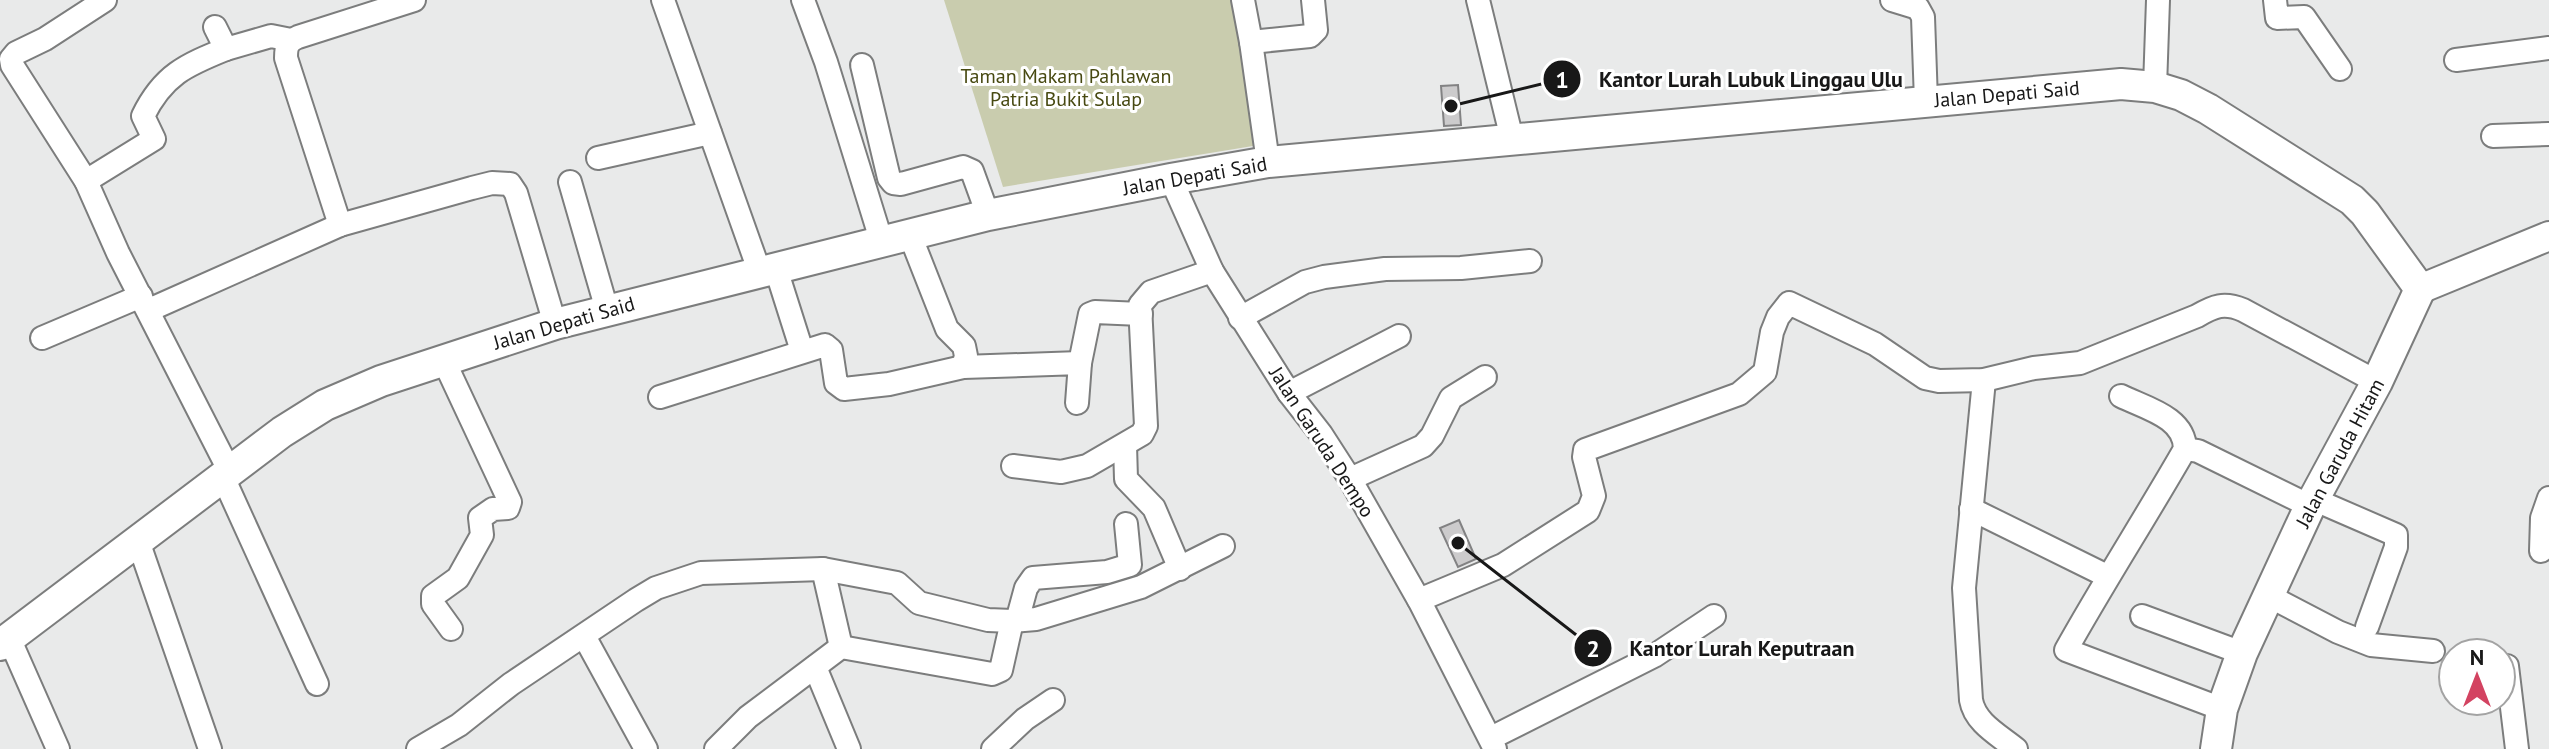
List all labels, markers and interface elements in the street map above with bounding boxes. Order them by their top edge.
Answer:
callout: Kantor Lurah Lubuk Linggau Ulu [1542,56,1919,102]
park label: Taman Makam Pahlawan Patria Bukit Sulap [961,63,1171,112]
text: 1 [1555,64,1569,95]
text: Kantor Lurah Lubuk Linggau Ulu [1599,65,1903,93]
street label: Jalan Depati Said [1932,75,2081,113]
street label: Jalan Depati Said [1120,151,1269,202]
street label: Jalan Depati Said [489,290,638,356]
street label: Jalan Garuda Dempo [1263,361,1380,522]
street label: Jalan Garuda Hitam [2289,374,2390,533]
callout: Kantor Lurah Keputraan [1573,625,1870,671]
text: 2 [1586,633,1600,664]
text: Kantor Lurah Keputraan [1630,634,1854,662]
north arrow [2437,637,2517,717]
text: N [2470,643,2484,671]

